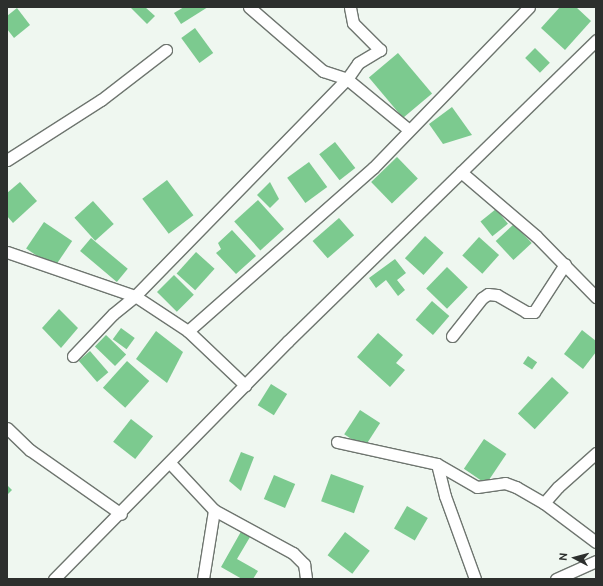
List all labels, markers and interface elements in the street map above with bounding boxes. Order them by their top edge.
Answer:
north arrow [555,538,595,578]
text: N [557,552,569,561]

